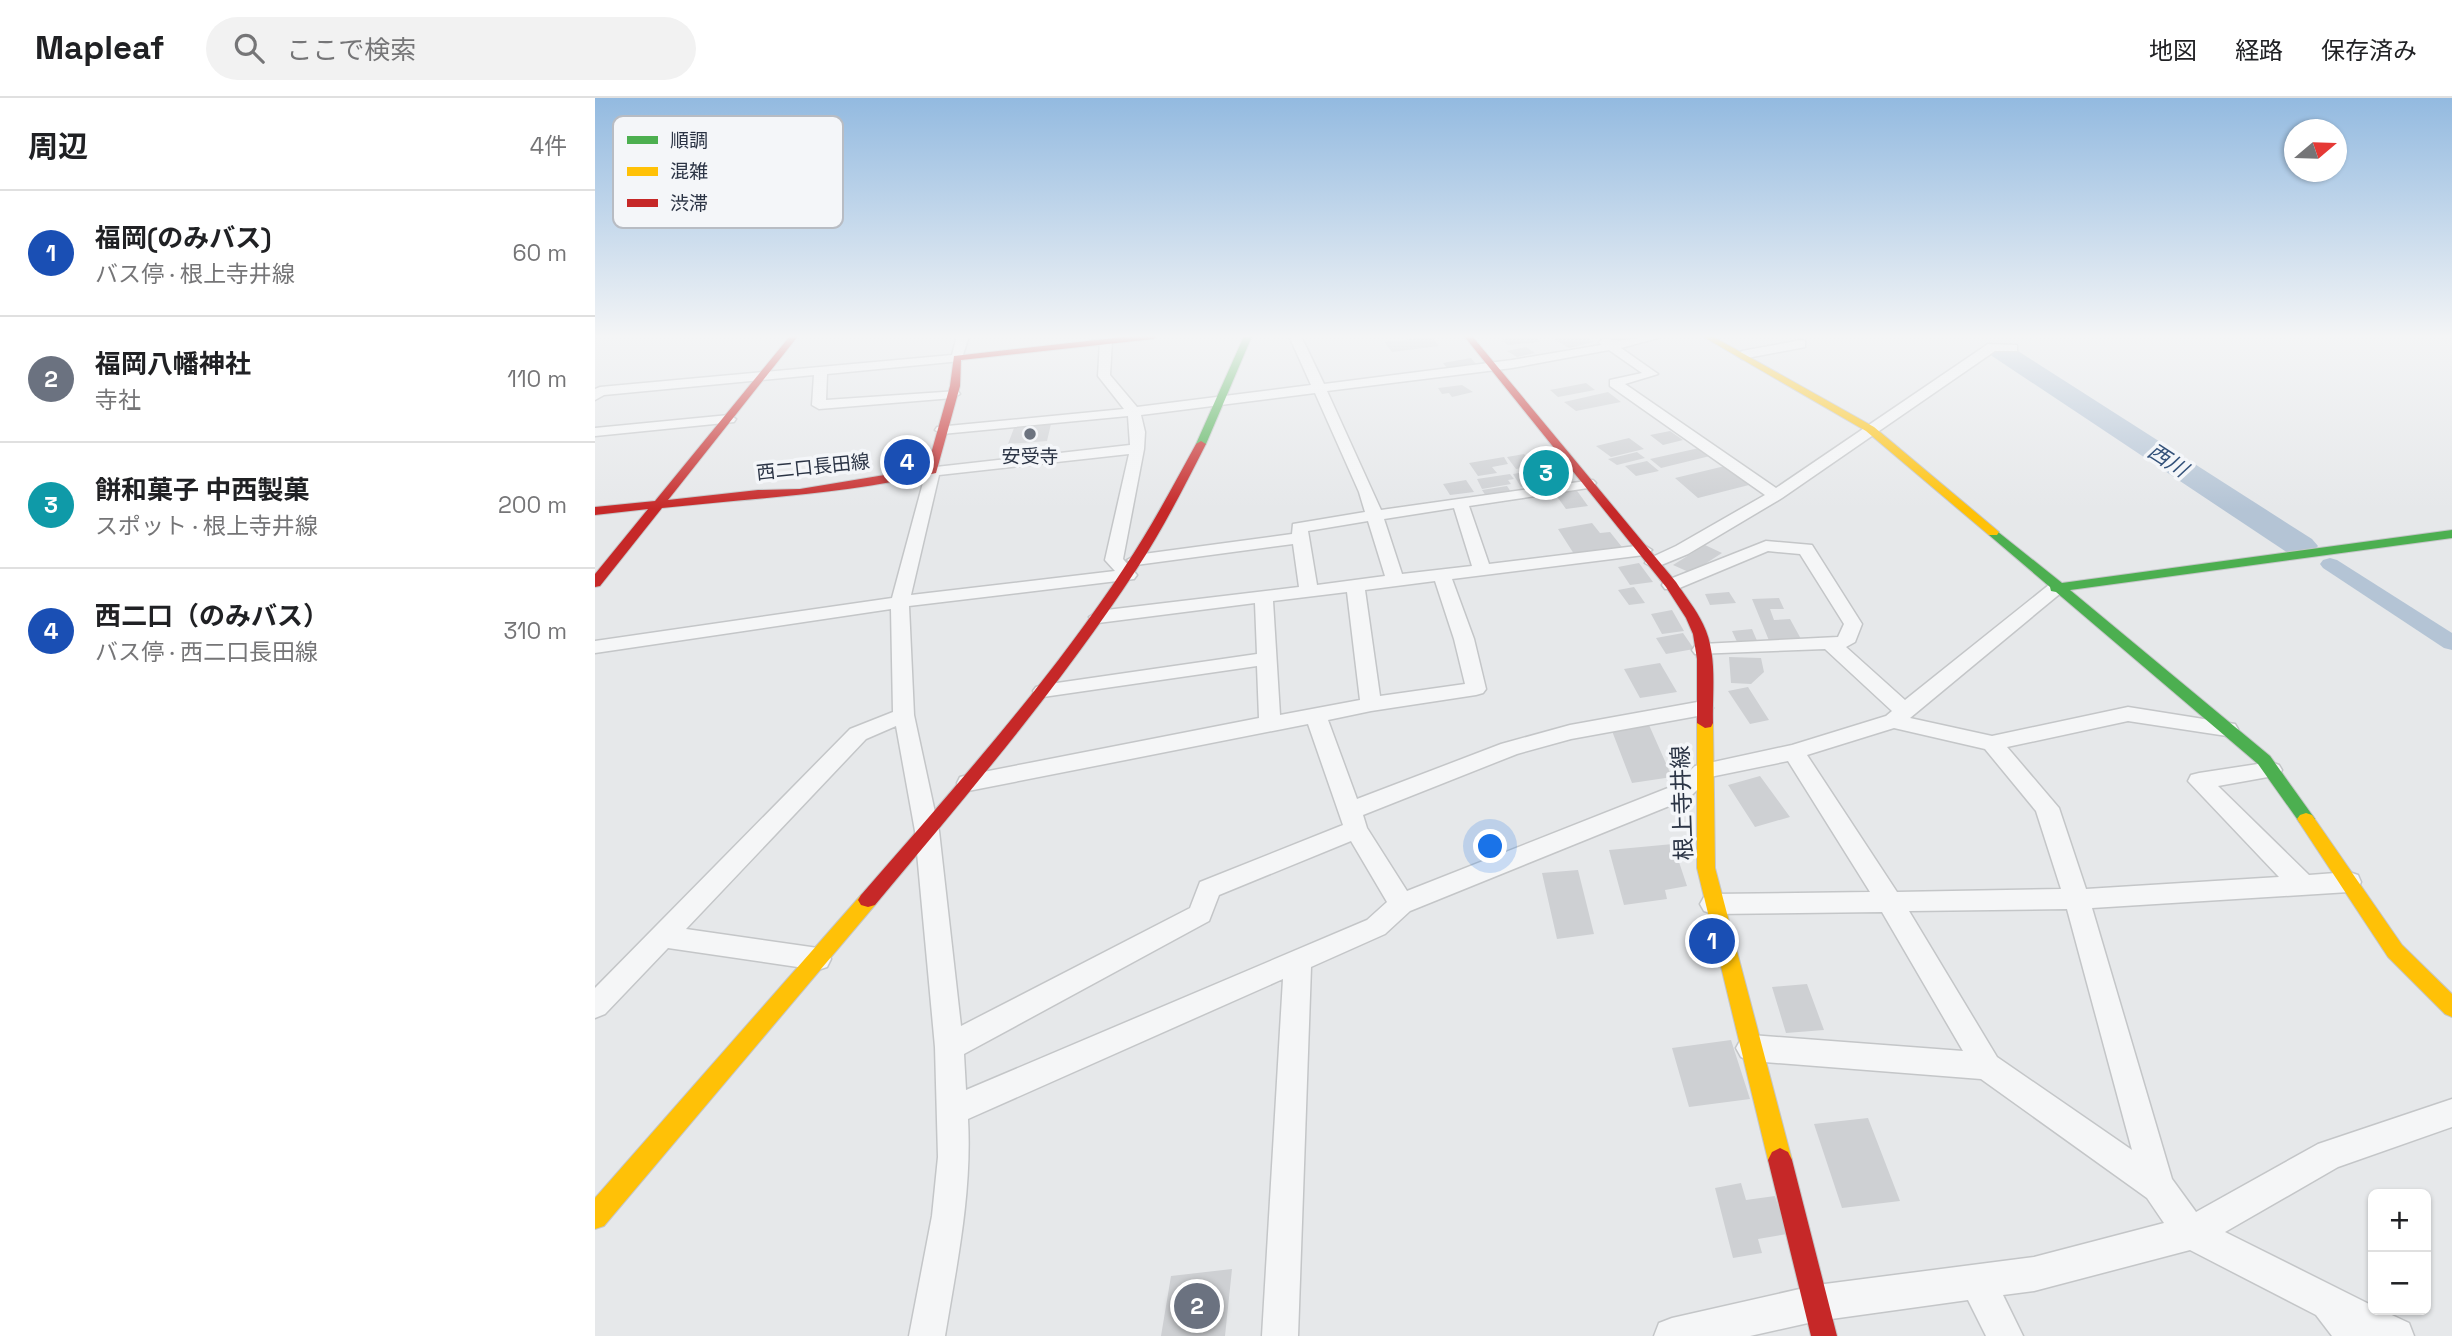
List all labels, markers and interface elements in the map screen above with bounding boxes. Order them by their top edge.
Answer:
search box [206,17,696,80]
text: Mapleaf [35,27,164,69]
icon: search [230,29,268,67]
text: ここで検索 [286,33,416,67]
text: 地図 [2149,35,2197,66]
text: 経路 [2235,35,2283,66]
text: 保存済み [2321,35,2417,66]
legend [613,116,843,228]
north arrow [2284,119,2347,182]
text: 周辺 [28,127,88,166]
text: 順調 [670,128,708,153]
text: 4件 [530,131,567,161]
text: 混雑 [670,159,708,184]
text: 渋滞 [670,191,708,216]
text: 福岡(のみバス) [95,221,272,255]
text: 1 [46,238,56,268]
text: 60 m [512,238,567,268]
text: バス停 · 根上寺井線 [95,259,295,289]
text: 福岡八幡神社 [95,347,251,381]
text: 2 [44,364,58,394]
text: 110 m [507,364,567,394]
text: 寺社 [95,385,141,415]
marker: 安受寺 [1022,426,1038,442]
pin: 4 [884,436,930,488]
water label: 西川 [2143,437,2195,484]
place label: 安受寺 [1001,444,1059,469]
pin: 3 [1523,447,1569,499]
street label: 西二口長田線 [755,449,871,485]
text: 餅和菓子 中西製菓 [95,473,310,507]
text: 3 [44,490,58,520]
text: 200 m [498,490,567,520]
text: スポット · 根上寺井線 [95,511,318,541]
text: 西二口（のみバス） [95,599,329,633]
text: 4 [44,616,58,646]
text: 310 m [503,616,567,646]
text: バス停 · 西二口長田線 [95,637,318,667]
street label: 根上寺井線 [1665,745,1699,861]
your location [1473,829,1507,863]
pin: 1 [1689,915,1735,967]
map controls [2368,1189,2431,1315]
button: + [2368,1189,2431,1252]
button: − [2368,1252,2431,1315]
pin: 2 [1174,1280,1220,1332]

